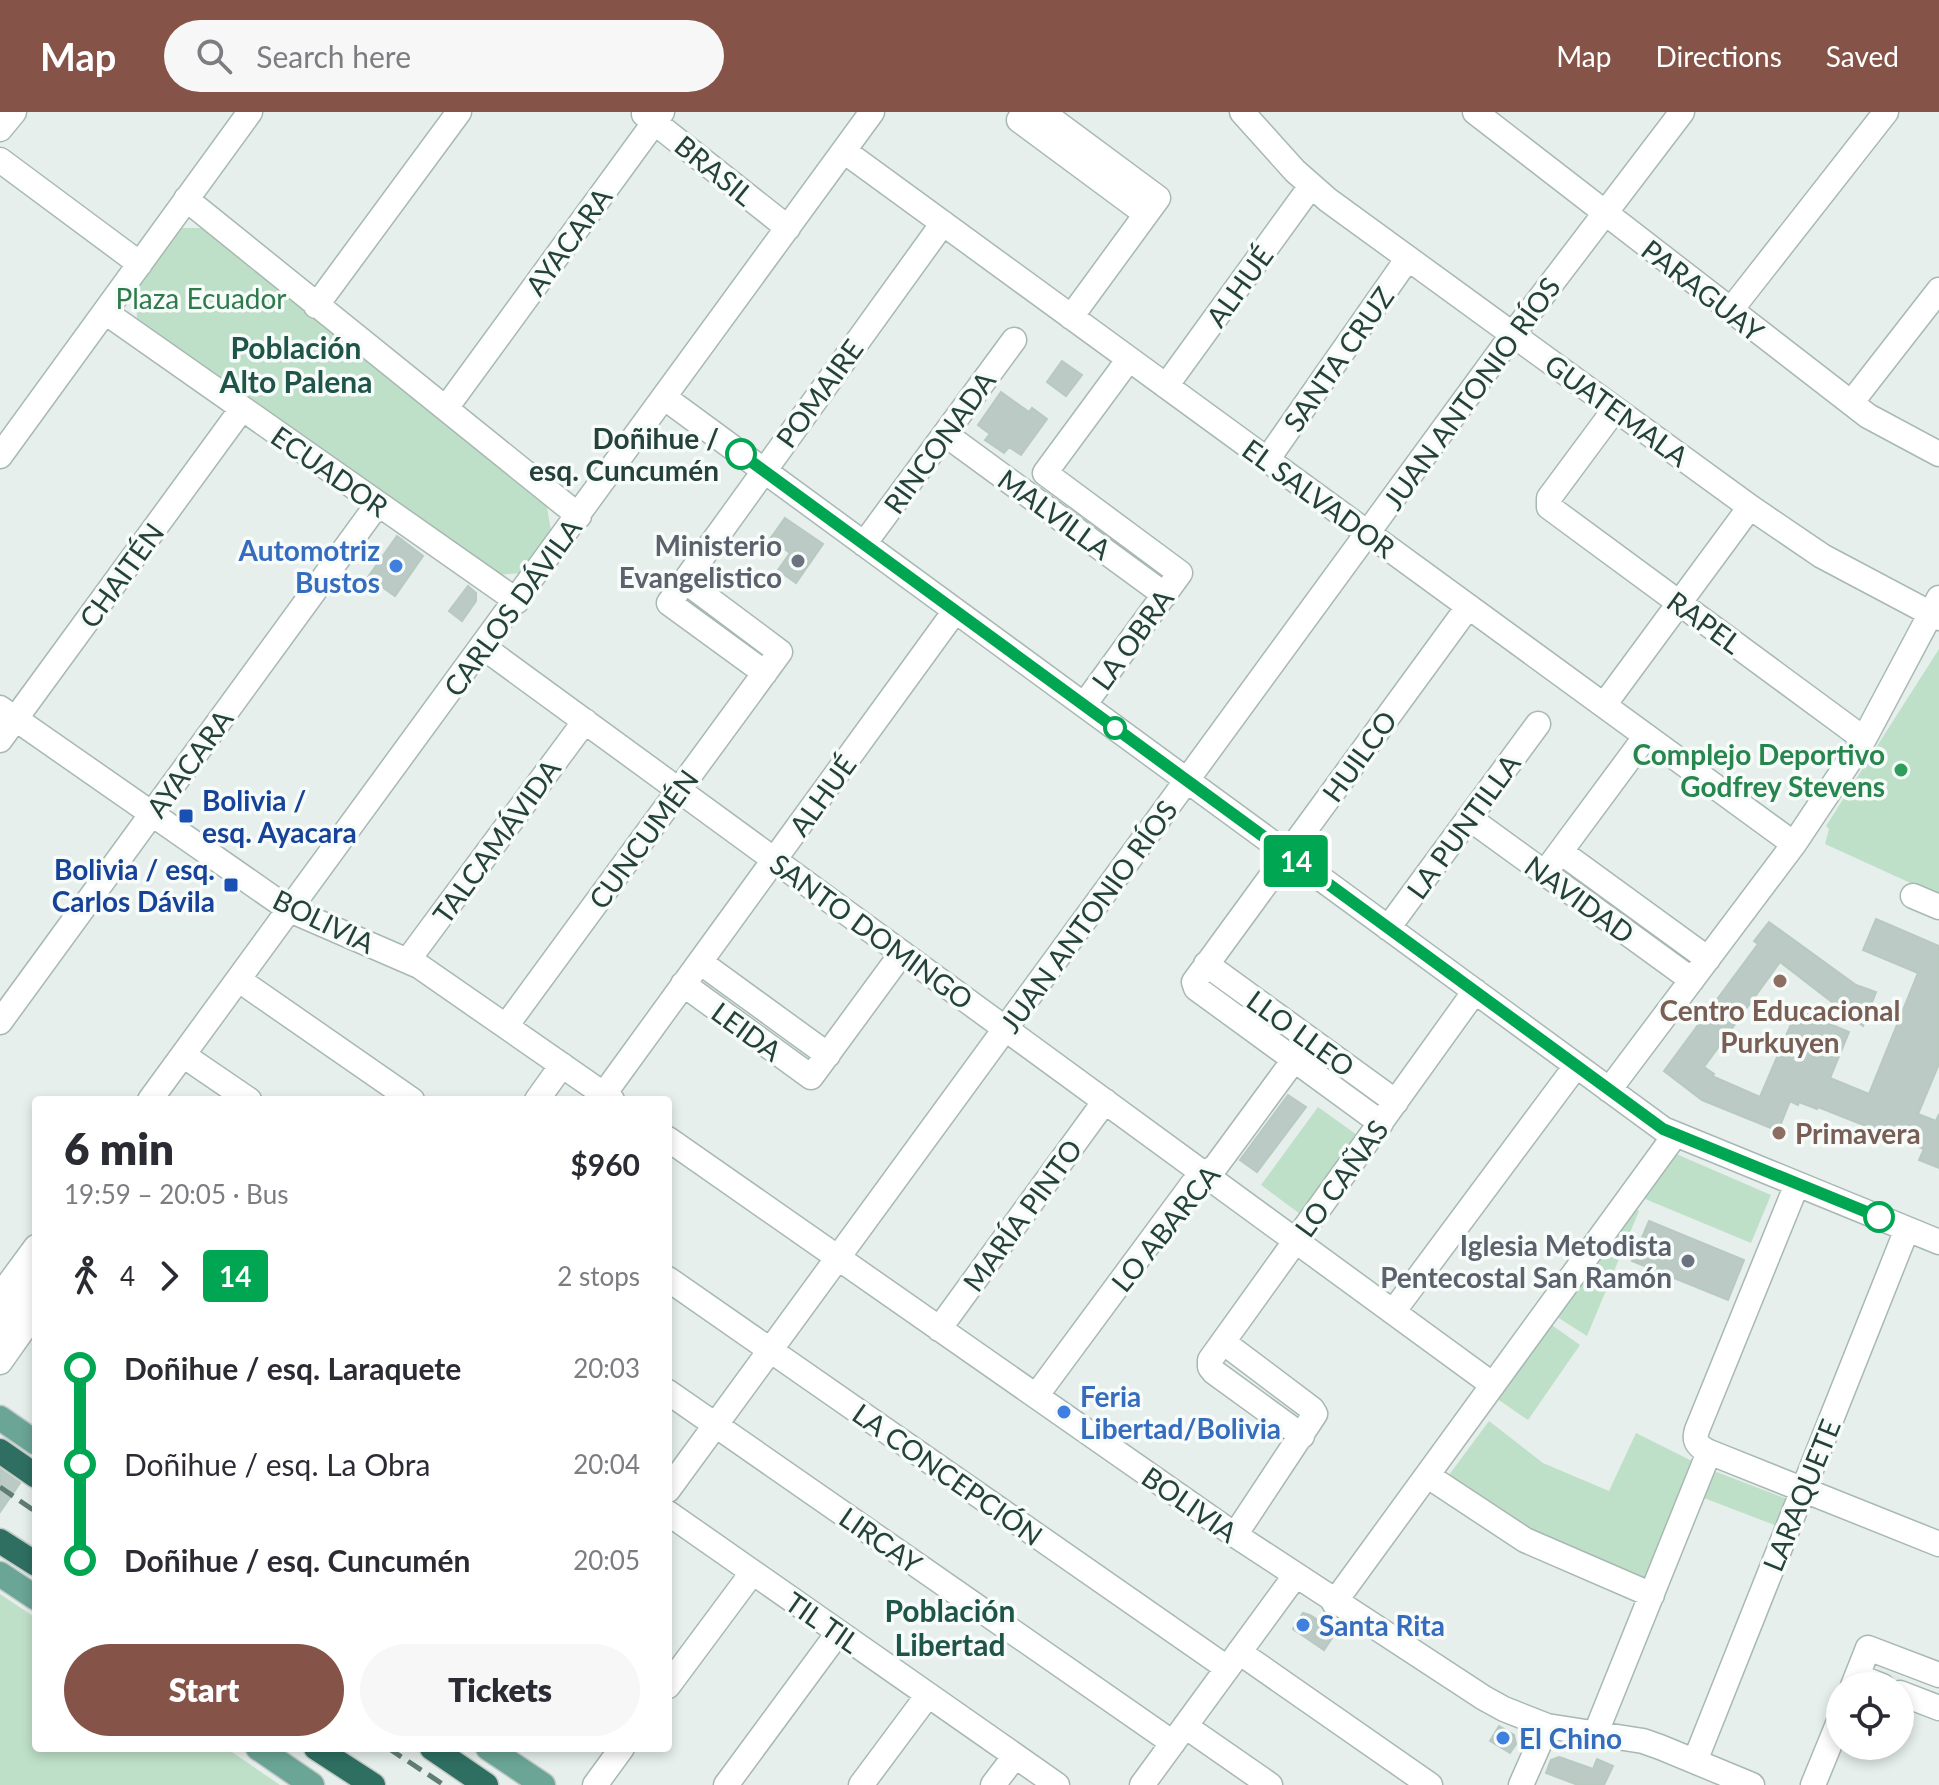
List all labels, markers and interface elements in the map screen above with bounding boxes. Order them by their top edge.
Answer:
search box [164,20,724,92]
text: Map [40,33,116,79]
icon: search [192,34,236,78]
text: Search here [256,38,411,74]
text: Map [1556,39,1611,73]
text: Directions [1655,39,1782,73]
text: Saved [1826,39,1899,73]
street label: BRASIL [669,128,761,212]
street label: AYACARA [517,180,619,302]
street label: PARAGUAY [1635,232,1771,348]
street label: ALHUÉ [1198,239,1280,333]
street label: JUAN ANTONIO RÍOS [1375,270,1567,516]
street label: SANTA CRUZ [1276,280,1400,438]
park label: Plaza Ecuador [115,281,287,315]
district label: Población Alto Palena [219,329,372,399]
street label: POMAIRE [768,332,870,454]
street label: GUATEMALA [1539,347,1695,473]
street label: RINCONADA [876,364,1002,520]
street label: ECUADOR [265,418,395,524]
place label: Doñihue / esq. Cuncumén [529,421,719,487]
street label: EL SALVADOR [1236,431,1402,565]
marker: Doñihue / esq. Cuncumén [726,439,756,469]
street label: MALVILLA [992,462,1118,566]
street label: CARLOS DÁVILA [436,511,588,703]
street label: CHAITÉN [72,516,170,634]
place label: Ministerio Evangelistico [619,528,782,594]
place label: Automotriz Bustos [238,533,380,599]
marker: Ministerio Evangelistico [789,552,807,570]
marker: Automotriz Bustos [387,557,405,575]
street label: LA OBRA [1084,582,1180,696]
street label: RAPEL [1661,584,1749,660]
street label: AYACARA [138,702,240,824]
street label: HUILCO [1315,704,1403,808]
unlabelled marker [1104,717,1126,739]
place label: Complejo Deportivo Godfrey Stevens [1632,737,1885,803]
street label: LA PUNTILLA [1399,747,1527,905]
street label: ALHUÉ [781,748,863,842]
street label: TALCAMÁVIDA [425,752,567,930]
marker: Complejo Deportivo Godfrey Stevens [1892,761,1910,779]
street label: CUNCUMÉN [581,763,705,915]
place label: Bolivia / esq. Ayacara [202,783,357,849]
street label: JUAN ANTONIO RÍOS [992,793,1184,1039]
marker: Bolivia / esq. Ayacara [177,807,195,825]
line badge: 14 [1260,835,1332,887]
text: 14 [1280,844,1312,878]
street label: SANTO DOMINGO [764,846,980,1016]
street label: NAVIDAD [1519,848,1641,950]
place label: Bolivia / esq. Carlos Dávila [52,852,215,918]
marker: Bolivia / esq. Carlos Dávila [222,876,240,894]
street label: BOLIVIA [268,882,380,960]
marker: Centro Educacional Purkuyen [1771,972,1789,990]
street label: LLO LLEO [1241,983,1361,1083]
place label: Centro Educacional Purkuyen [1660,993,1900,1059]
street label: LEIDA [705,994,789,1068]
street label: LO CAÑAS [1287,1113,1395,1243]
place label: Primavera [1795,1116,1921,1150]
text: 6 min [64,1122,174,1174]
marker: Primavera [1770,1124,1788,1142]
street label: MARÍA PINTO [955,1132,1089,1298]
text: $960 [570,1146,640,1182]
street label: LO ABARCA [1104,1158,1226,1298]
text: 19:59 – 20:05 · Bus [64,1178,288,1210]
unlabelled marker [1864,1202,1894,1232]
place label: Iglesia Metodista Pentecostal San Ramón [1380,1228,1672,1294]
marker: Iglesia Metodista Pentecostal San Ramón [1679,1252,1697,1270]
icon: walk [64,1254,108,1298]
icon: forward [147,1254,191,1298]
text: 14 [219,1259,252,1293]
text: 4 [120,1260,135,1292]
text: 2 stops [557,1260,640,1292]
text: Doñihue / esq. Laraquete [124,1350,461,1386]
text: 20:03 [573,1352,640,1384]
place label: Feria Libertad/Bolivia [1080,1379,1281,1445]
street label: LA CONCEPCIÓN [847,1396,1049,1552]
marker: Feria Libertad/Bolivia [1055,1403,1073,1421]
street label: LARAQUETE [1755,1414,1847,1576]
text: Doñihue / esq. La Obra [124,1446,430,1482]
text: 20:04 [573,1448,640,1480]
street label: BOLIVIA [1136,1459,1244,1549]
street label: LIRCAY [833,1499,929,1581]
text: Doñihue / esq. Cuncumén [124,1542,470,1578]
text: 20:05 [573,1544,640,1576]
street label: TIL TIL [779,1584,867,1660]
district label: Población Libertad [884,1592,1016,1662]
place label: Santa Rita [1319,1608,1445,1642]
marker: Santa Rita [1294,1616,1312,1634]
button: Start [64,1644,344,1736]
button: Tickets [360,1644,640,1736]
map controls [1826,1672,1914,1760]
button: locate [1826,1672,1914,1760]
place label: El Chino [1519,1721,1622,1755]
marker: El Chino [1494,1729,1512,1747]

